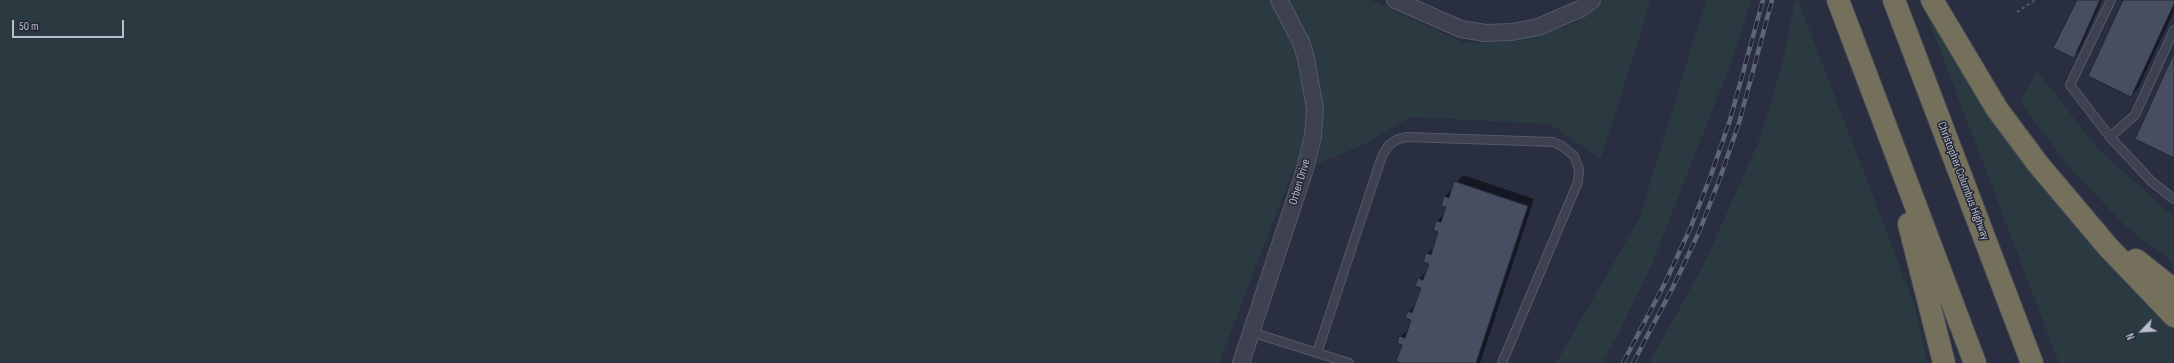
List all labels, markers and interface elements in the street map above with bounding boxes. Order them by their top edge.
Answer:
scale bar [14,12,126,38]
text: 50 m [19,19,39,34]
street label: Christopher Columbus Highway [1934,120,1992,242]
street label: Orben Drive [1286,157,1314,207]
north arrow [2122,311,2162,351]
text: N [2124,331,2138,342]

